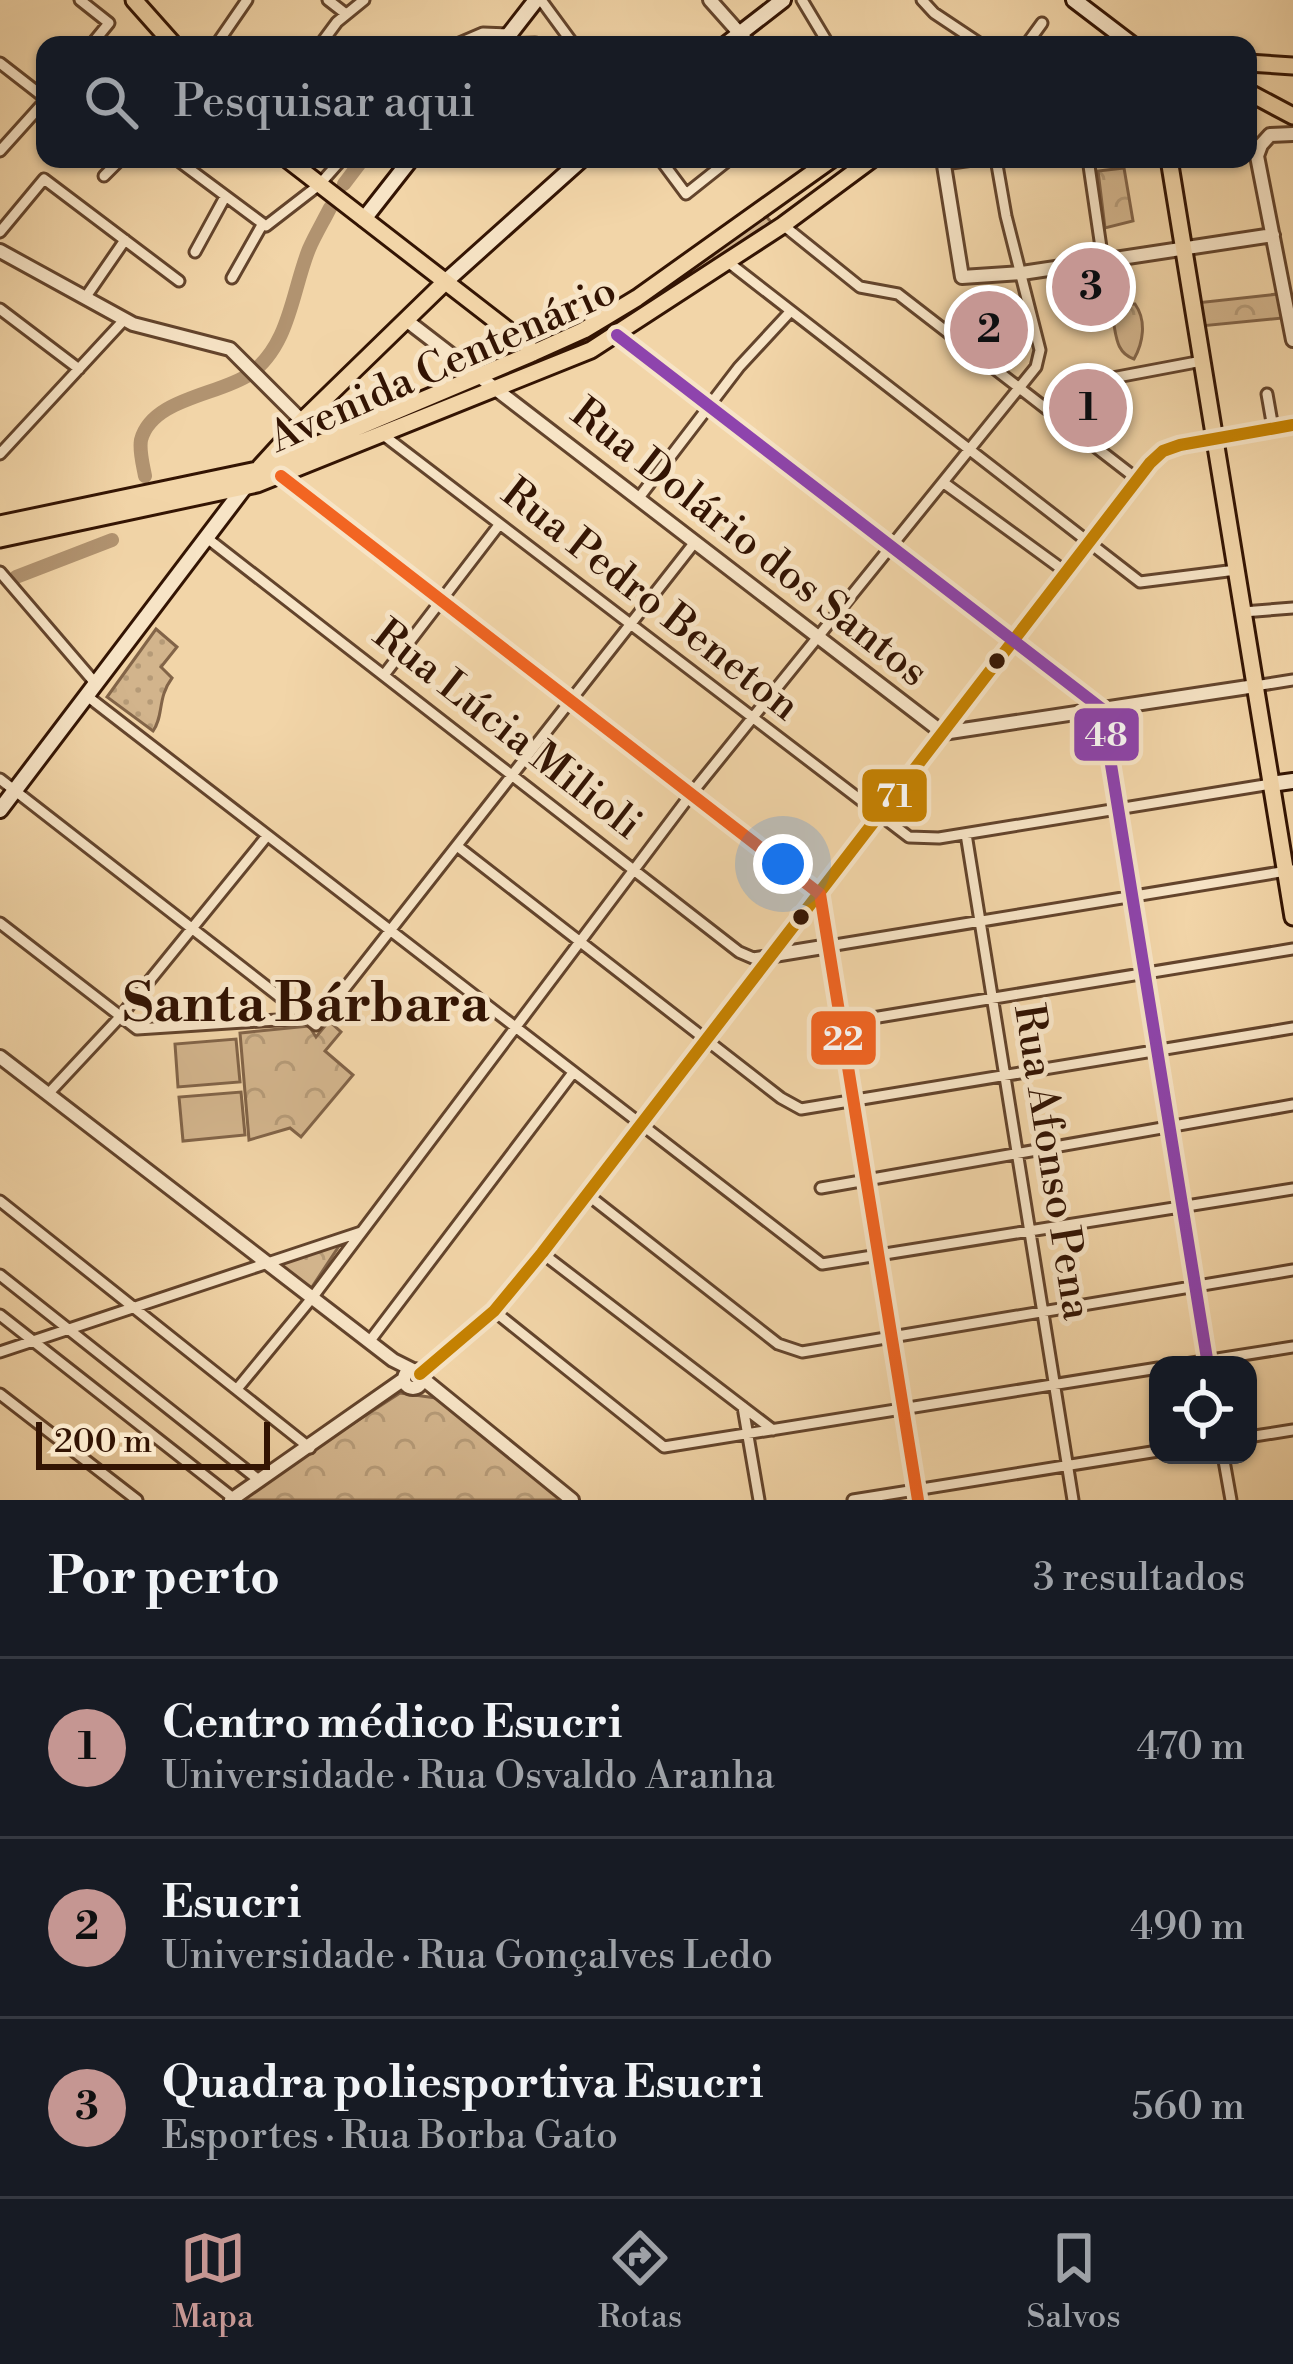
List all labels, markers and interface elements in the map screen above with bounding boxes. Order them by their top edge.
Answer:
search box [36,36,1257,168]
icon: search [78,69,144,135]
text: Pesquisar aqui [174,74,475,131]
pin: 3 [1052,242,1130,332]
street label: Avenida Centenário [260,265,625,466]
pin: 2 [950,285,1028,375]
pin: 1 [1049,363,1127,453]
street label: Rua Dolário dos Santos [560,387,938,699]
street label: Rua Pedro Beneton [490,467,810,733]
street label: Rua Lúcia Milioli [362,609,652,851]
unlabelled marker [986,650,1008,672]
line badge: 48 [1072,706,1141,763]
text: 48 [1084,716,1128,757]
line badge: 71 [860,767,929,824]
text: 71 [876,777,912,818]
your location [753,834,813,894]
unlabelled marker [790,906,812,928]
district label: Santa Bárbara [123,971,490,1039]
street label: Rua Afonso Pena [1001,1000,1103,1324]
line badge: 22 [809,1009,878,1067]
text: 22 [822,1020,864,1061]
map controls [1149,1356,1257,1464]
button: locate [1149,1356,1257,1464]
scale bar [36,1416,270,1469]
text: 200 m [54,1422,152,1463]
text: Por perto [48,1546,280,1610]
text: 3 resultados [1033,1554,1245,1603]
text: Centro médico Esucri [162,1695,622,1752]
text: 1 [78,1723,96,1772]
text: 470 m [1137,1723,1245,1772]
text: Universidade · Rua Osvaldo Aranha [162,1752,775,1801]
text: Esucri [162,1875,301,1932]
text: 2 [75,1903,99,1952]
text: 490 m [1130,1903,1245,1952]
text: Universidade · Rua Gonçalves Ledo [162,1932,773,1981]
text: Quadra poliesportiva Esucri [162,2055,764,2112]
text: 3 [75,2083,99,2132]
text: 560 m [1132,2083,1245,2132]
text: Esportes · Rua Borba Gato [162,2112,618,2161]
tab: Mapa [172,2225,254,2338]
tab: Rotas [598,2225,682,2338]
tab: Salvos [1027,2225,1121,2338]

